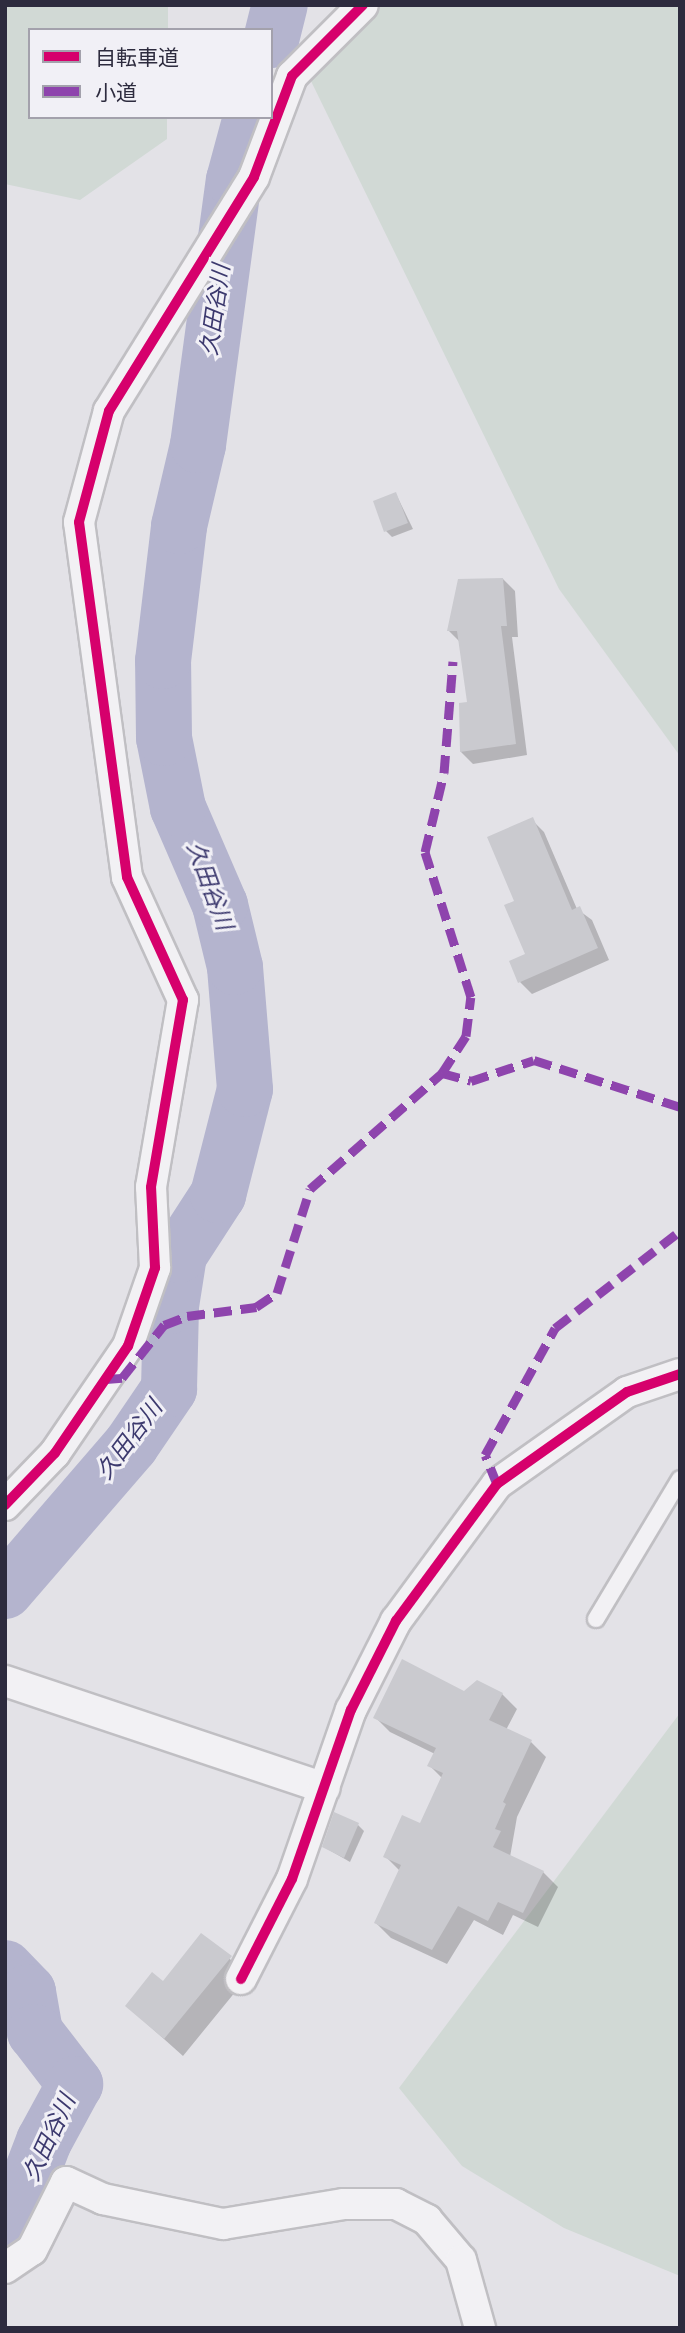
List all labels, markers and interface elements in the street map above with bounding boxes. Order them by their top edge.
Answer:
legend [28,28,273,119]
text: 自転車道 [95,44,179,72]
text: 小道 [95,79,137,107]
water label: 久田谷川 [196,263,236,357]
water label: 久田谷川 [180,838,238,934]
water label: 久田谷川 [91,1395,169,1485]
water label: 久田谷川 [18,2090,82,2186]

